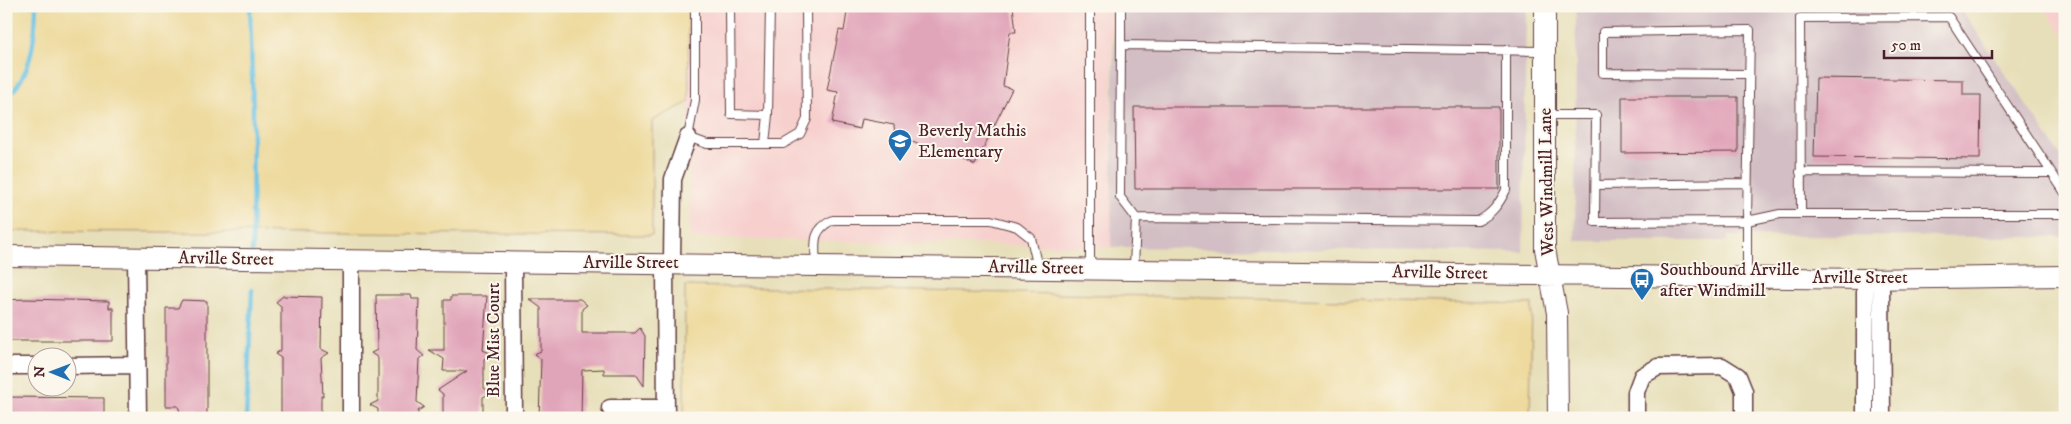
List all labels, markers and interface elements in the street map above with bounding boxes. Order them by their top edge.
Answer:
scale bar [1884,28,1991,60]
text: 50 m [1891,36,1921,55]
street label: West Windmill Lane [1535,108,1559,257]
place label: Beverly Mathis Elementary [918,120,1026,163]
school or university icon: Beverly Mathis Elementary [887,128,913,162]
street label: Arville Street [178,247,274,271]
street label: Arville Street [583,252,679,274]
street label: Arville Street [988,256,1084,280]
place label: Southbound Arville after Windmill [1660,259,1799,302]
street label: Arville Street [1392,261,1488,285]
bus stop icon: Southbound Arville after Windmill [1629,267,1655,301]
street label: Arville Street [1812,267,1908,289]
street label: Blue Mist Court [483,282,505,398]
north arrow [28,346,78,396]
text: N [31,365,49,378]

